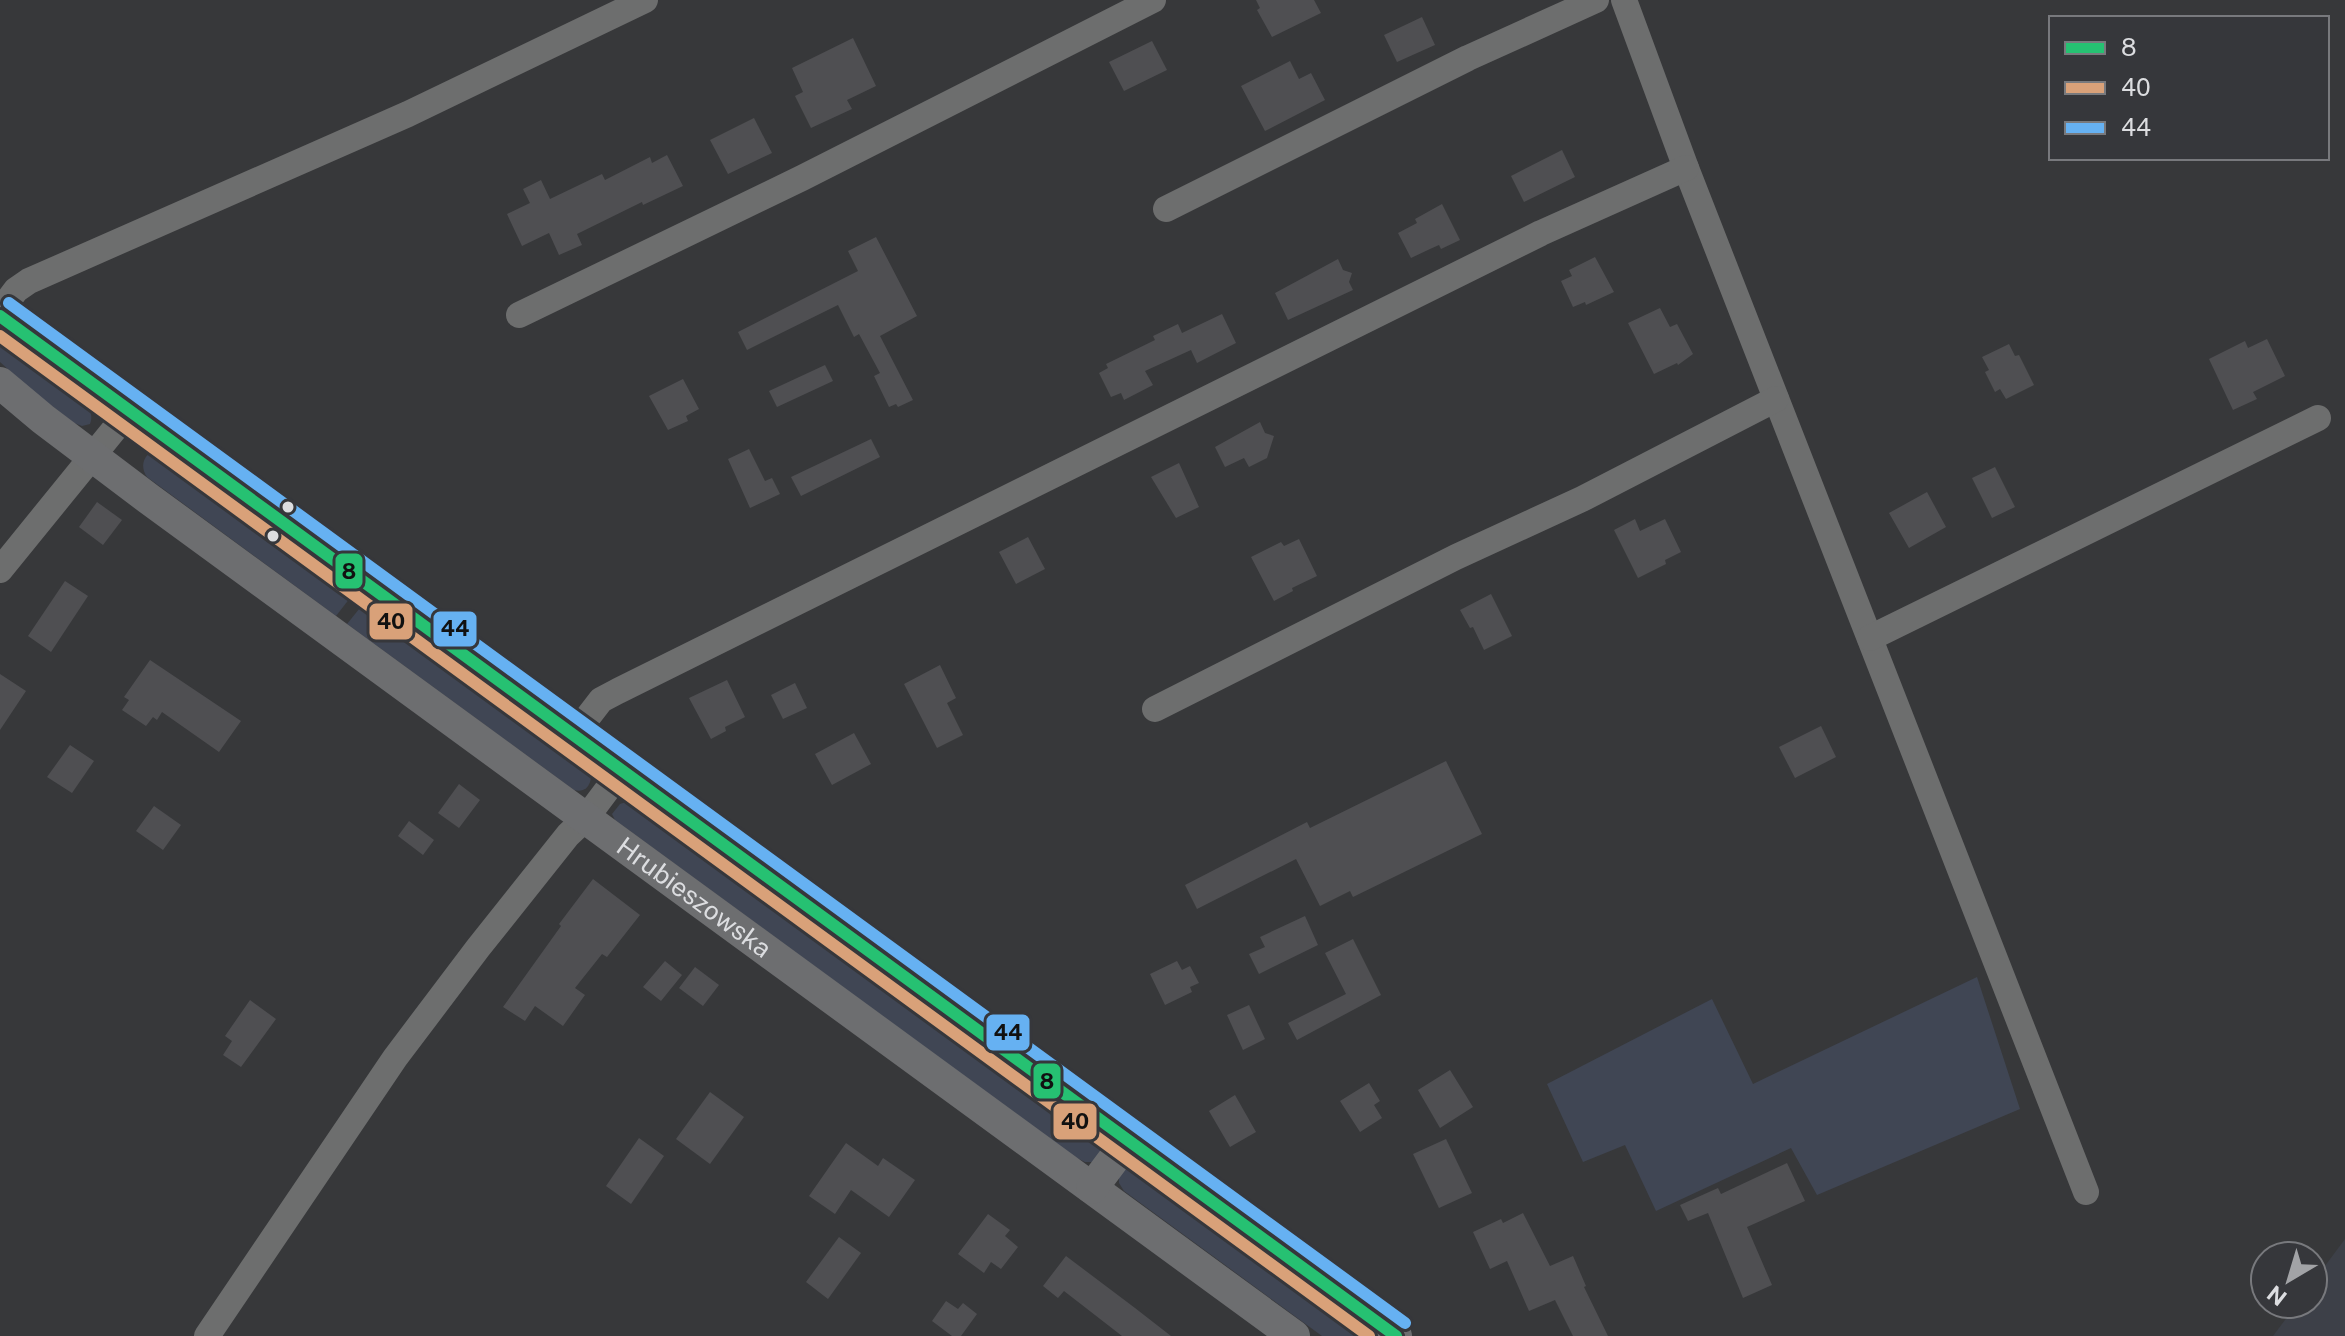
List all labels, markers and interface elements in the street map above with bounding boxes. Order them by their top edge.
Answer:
legend [2049,16,2329,160]
text: 8 [2121,33,2137,61]
text: 40 [2121,73,2151,101]
text: 44 [2121,113,2151,141]
unlabelled marker [280,499,296,515]
unlabelled marker [265,528,281,544]
line badge: 8 [334,552,364,590]
text: 8 [342,558,356,584]
line badge: 40 [368,602,414,641]
text: 40 [377,608,405,634]
line badge: 44 [432,610,478,648]
text: 44 [441,615,469,641]
street label: Hrubieszowska [611,830,778,964]
line badge: 44 [985,1013,1031,1052]
text: 44 [994,1019,1022,1045]
line badge: 8 [1032,1062,1062,1100]
text: 8 [1040,1068,1054,1094]
line badge: 40 [1052,1102,1098,1141]
text: 40 [1061,1108,1089,1134]
north arrow [2249,1240,2329,1320]
text: N [2262,1280,2291,1311]

